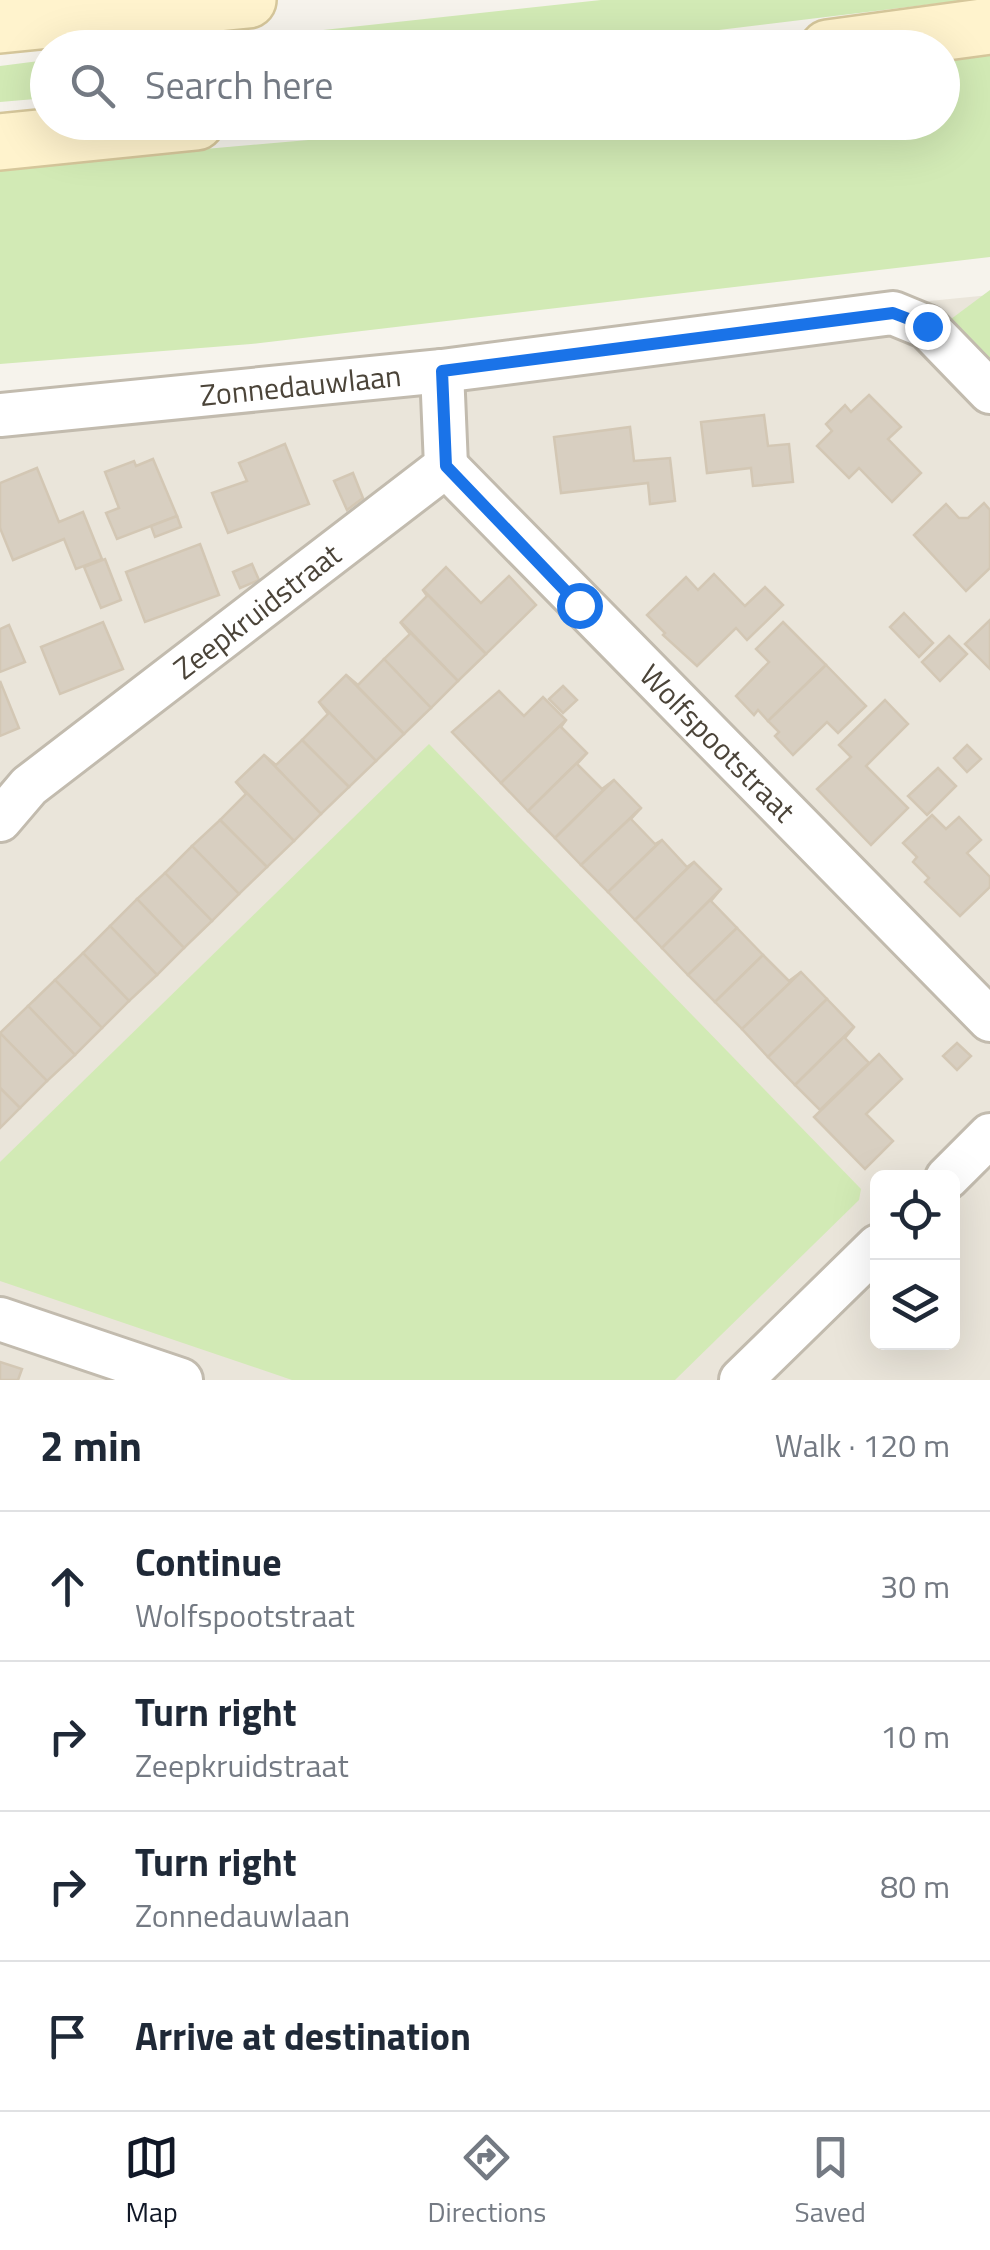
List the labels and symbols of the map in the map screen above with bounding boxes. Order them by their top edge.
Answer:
route end [905,304,951,350]
street label: Zonnedauwlaan [198,352,403,418]
street label: Zeepkruidstraat [163,532,351,690]
route start [557,583,603,629]
street label: Wolfspootstraat [629,653,807,833]

